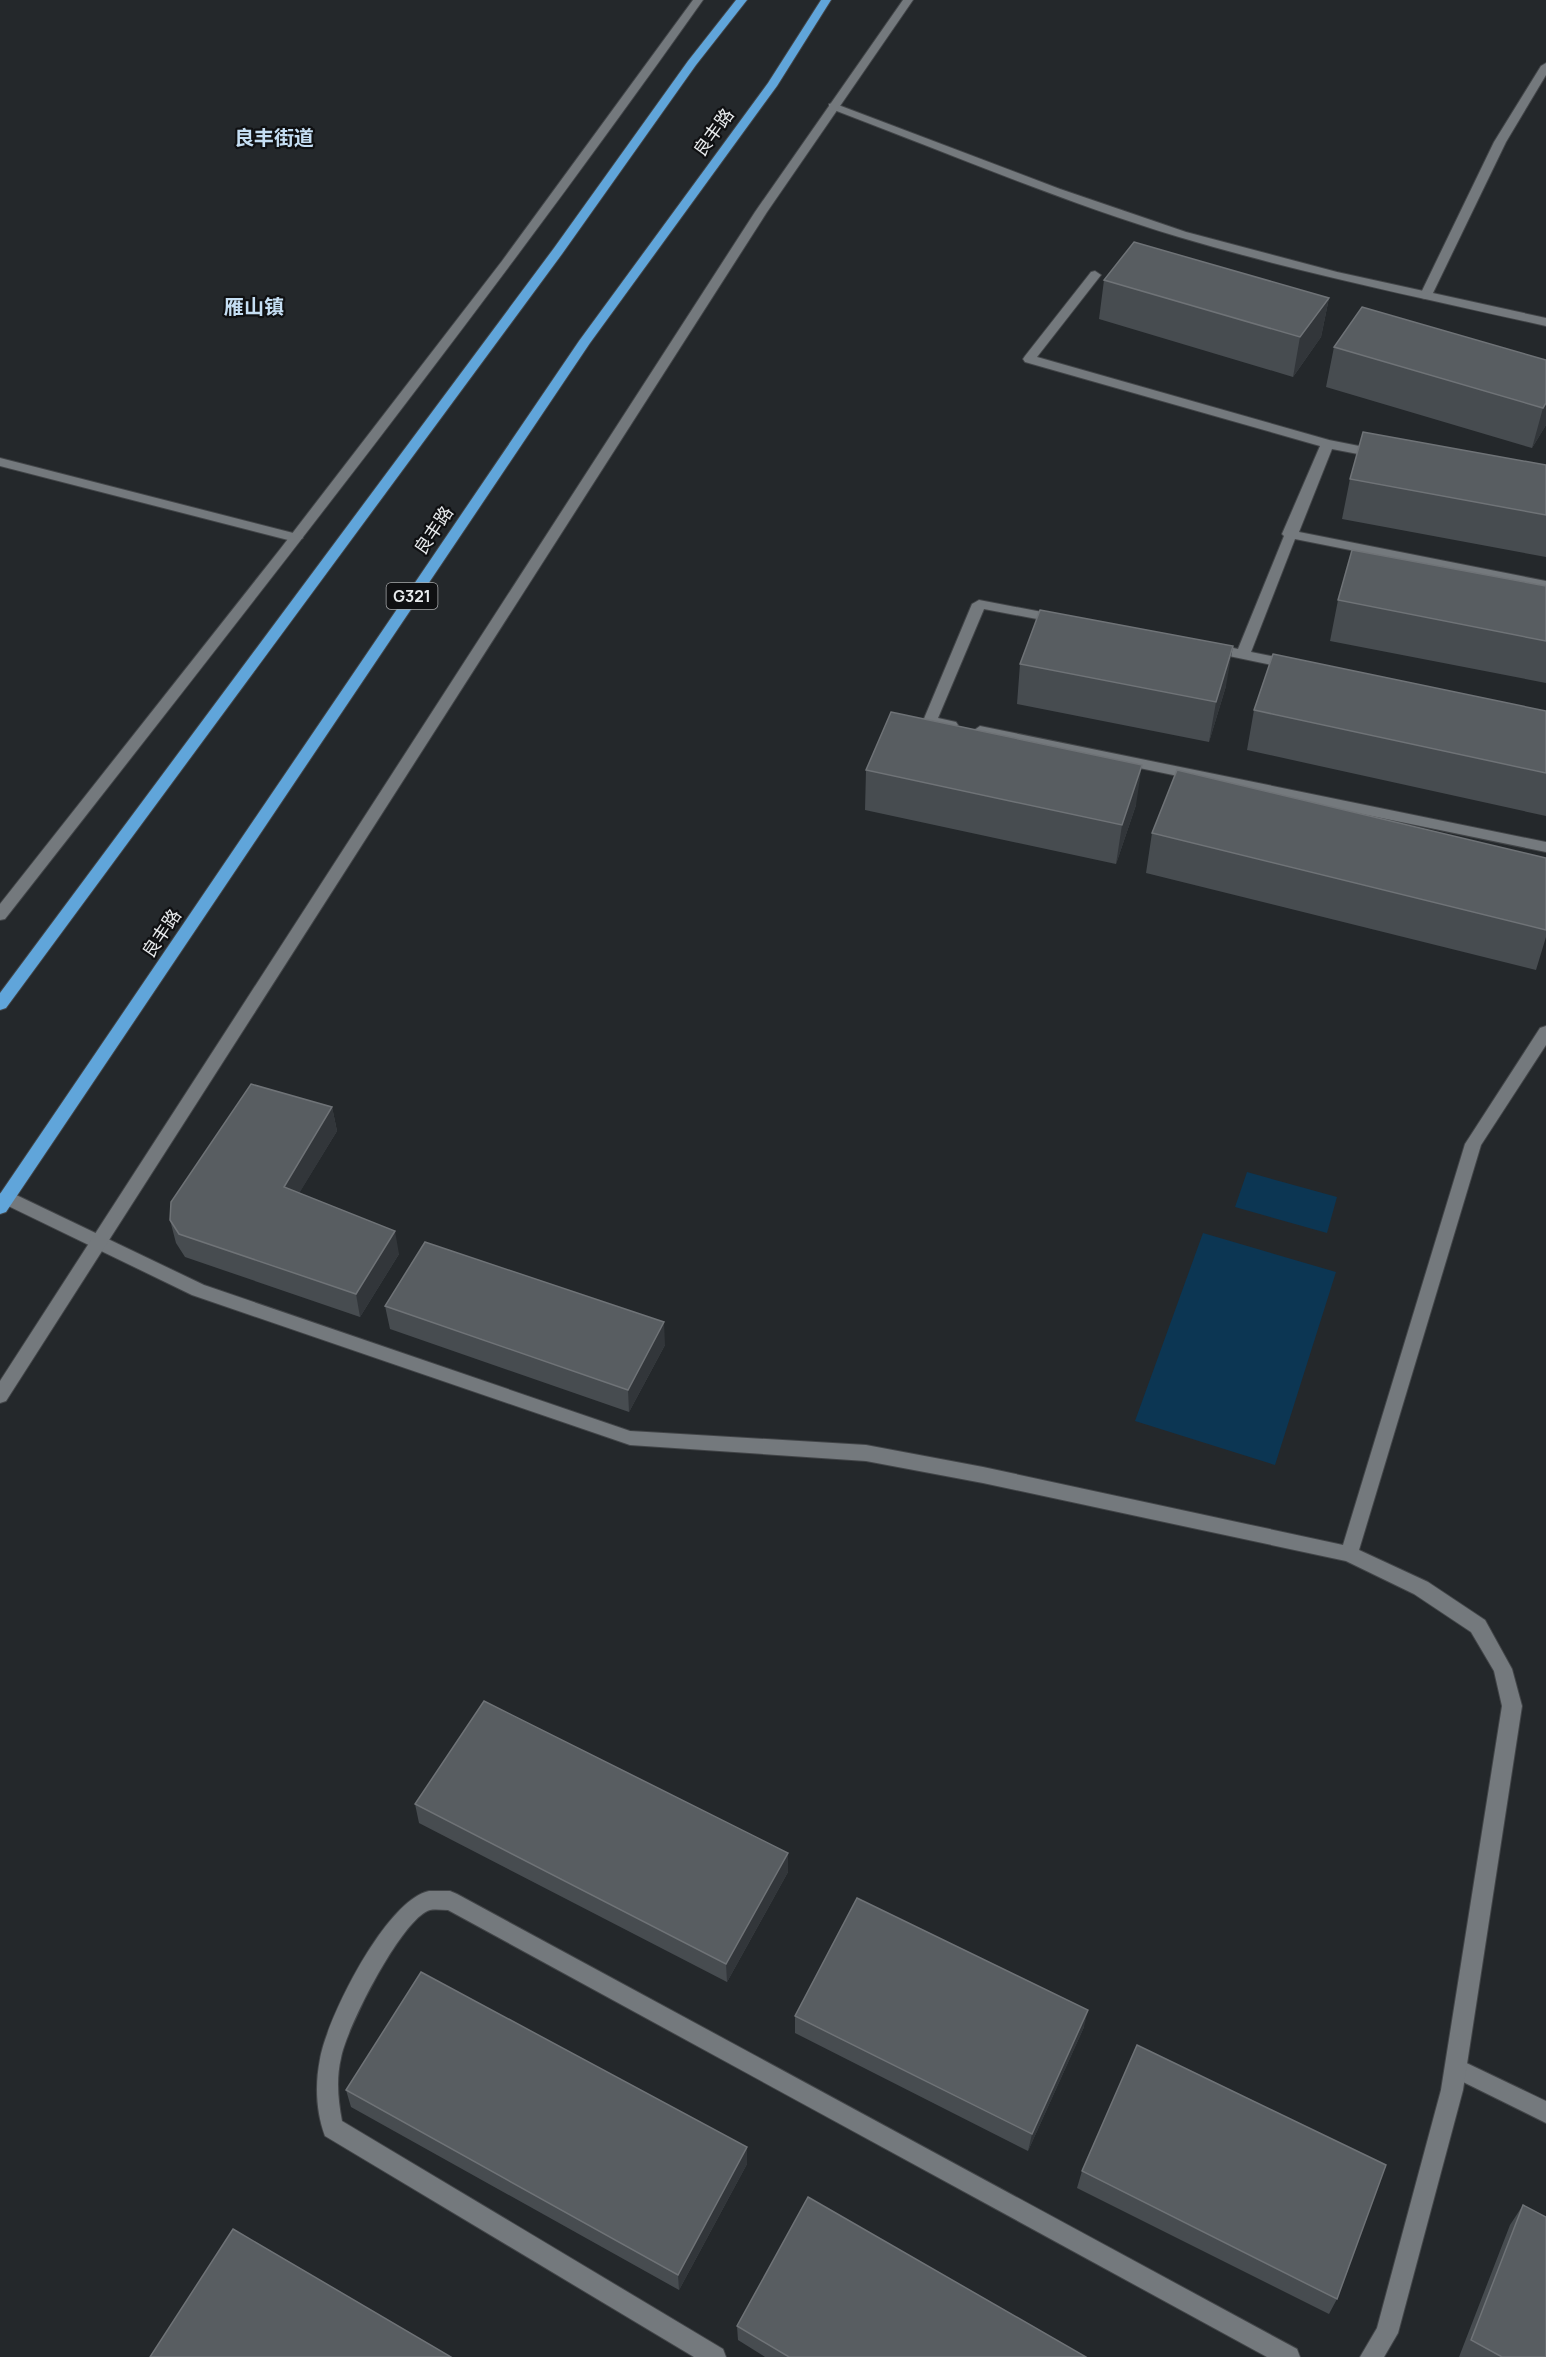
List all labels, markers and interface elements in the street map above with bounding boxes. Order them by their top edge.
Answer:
street label: 良丰路 [687,103,739,161]
district label: 良丰街道 [234,124,314,151]
district label: 雁山镇 [224,293,284,320]
street label: 良丰路 [408,501,458,559]
road number: G321 [386,583,438,609]
street label: 良丰路 [136,904,186,962]

